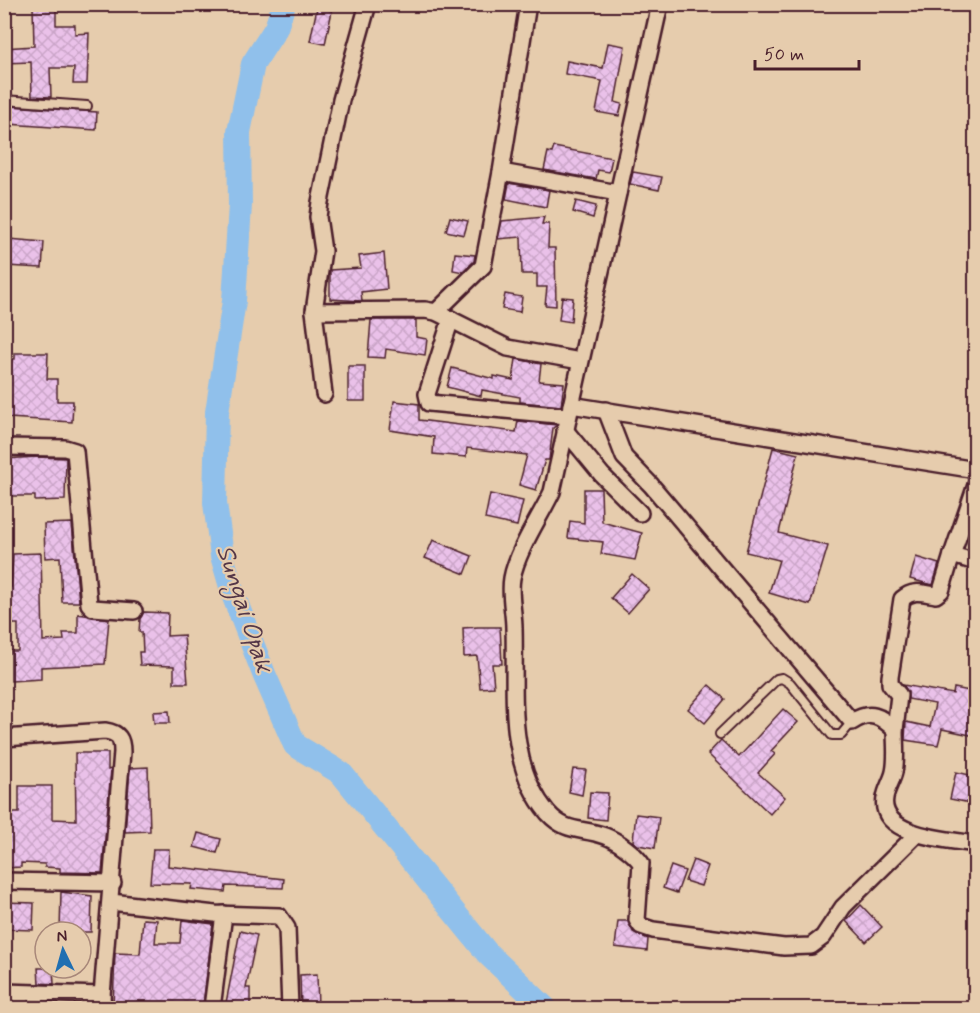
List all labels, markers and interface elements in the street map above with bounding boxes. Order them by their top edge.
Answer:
scale bar [755,33,858,71]
text: 50 m [764,43,804,67]
water label: Sungai Opak [205,541,281,679]
north arrow [33,920,93,980]
text: N [56,926,68,947]

